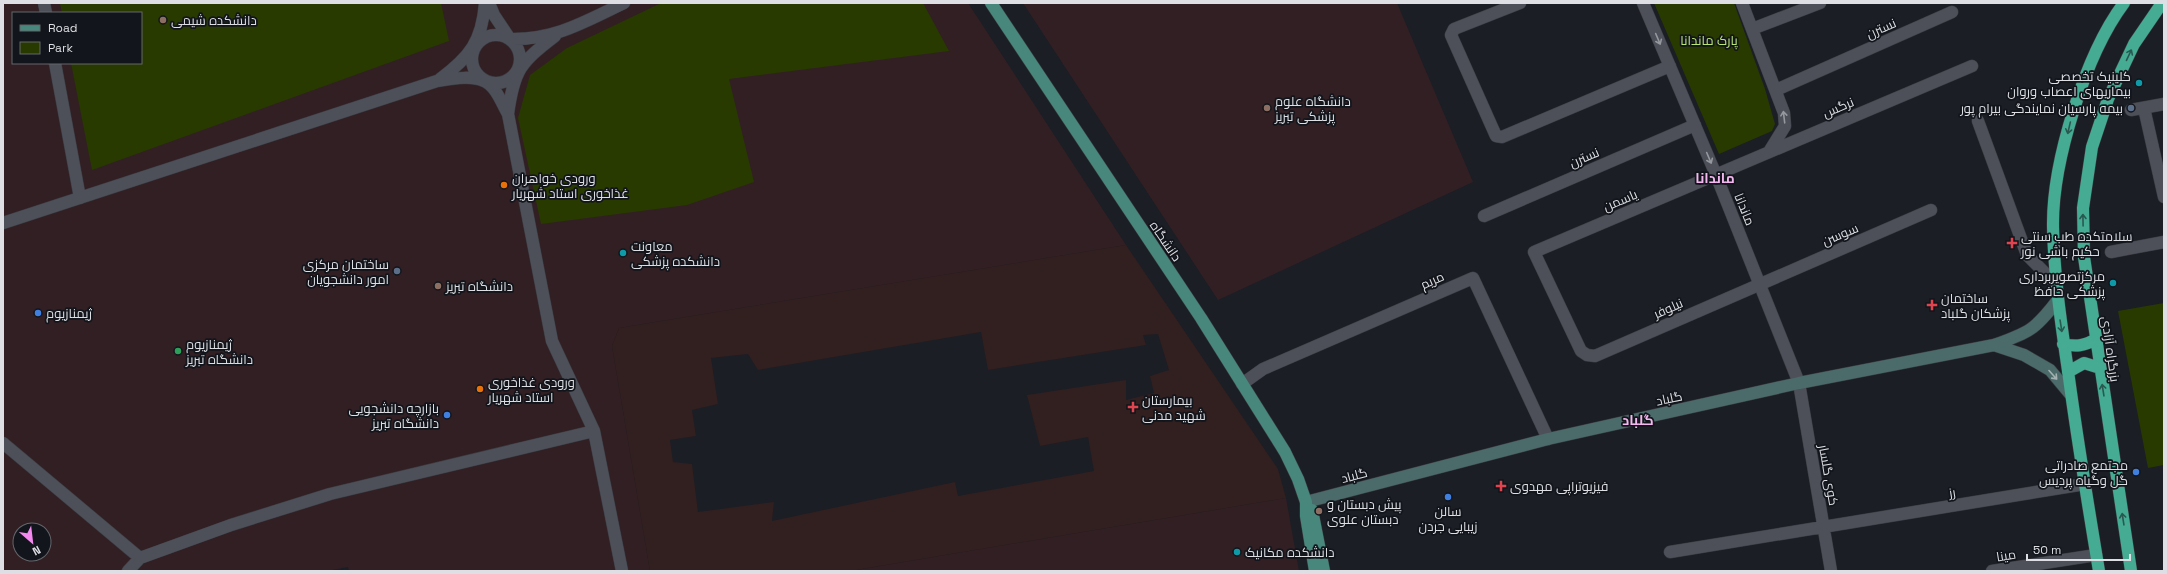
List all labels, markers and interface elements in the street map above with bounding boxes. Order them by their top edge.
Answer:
legend [12,12,142,64]
place label: دانشکده شیمی [171,12,257,29]
street label: نسترن [1864,14,1899,43]
marker: دانشکده شیمی [158,15,168,25]
text: Road [48,20,77,36]
one-way arrow [1655,32,1662,44]
park label: پارک ماندانا [1680,32,1738,50]
text: Park [48,40,73,56]
one-way arrow [2126,50,2133,62]
place label: کلینیک تخصصی بیماریهای اعصاب وروان [2007,68,2131,100]
marker: کلینیک تخصصی بیماریهای اعصاب وروان [2134,78,2144,88]
place label: دانشگاه علوم پزشکی تبریز [1274,93,1351,126]
street label: نرگس [1820,93,1856,122]
place label: بیمه پارسیان نمایندگی بیرام پور [1959,100,2123,118]
marker: دانشگاه علوم پزشکی تبریز [1262,103,1272,113]
marker: بیمه پارسیان نمایندگی بیرام پور [2126,103,2136,113]
one-way arrow [1780,111,1788,124]
one-way arrow [2064,121,2072,134]
street label: نسترن [1567,144,1602,171]
one-way arrow [1706,152,1713,164]
district label: ماندانا [1695,169,1735,187]
place label: ورودی خواهران غذاخوری استاد شهریار [511,170,629,202]
marker: ورودی خواهران غذاخوری استاد شهریار [499,180,509,190]
street label: یاسمن [1600,185,1641,215]
street label: ماندانا [1730,191,1759,228]
one-way arrow [2079,214,2087,227]
street label: دانشگاه [1146,218,1185,265]
street label: سوسن [1819,219,1861,250]
place label: سلامتکده طب سنتی حکیم باشی نور [2020,228,2133,261]
marker: سلامتکده طب سنتی حکیم باشی نور [2006,237,2018,249]
place label: معاونت دانشکده پزشکی [631,238,720,271]
marker: معاونت دانشکده پزشکی [618,248,628,258]
place label: ساختمان مرکزی امور دانشجویان [303,256,389,288]
marker: ساختمان مرکزی امور دانشجویان [392,266,402,276]
street label: مریم [1418,268,1447,294]
place label: مرکزتصویربرداری پزشکی حافظ [2019,268,2106,301]
place label: دانشگاه تبریز [445,278,513,295]
marker: مرکزتصویربرداری پزشکی حافظ [2108,278,2118,288]
marker: دانشگاه تبریز [433,281,443,291]
place label: ساختمان پزشکان گلباد [1941,290,2011,323]
street label: نیلوفر [1650,294,1686,323]
marker: ساختمان پزشکان گلباد [1926,299,1938,311]
place label: ژیمنازیوم [46,305,92,323]
marker: ژیمنازیوم [33,308,43,318]
street label: بزرگراه آزادی [2097,315,2124,383]
one-way arrow [2057,319,2065,332]
place label: ژیمنازیوم دانشگاه تبریز [185,336,253,368]
marker: ژیمنازیوم دانشگاه تبریز [173,346,183,356]
one-way arrow [2049,370,2058,380]
place label: ورودی غذاخوری استاد شهریار [487,374,575,406]
marker: ورودی غذاخوری استاد شهریار [475,384,485,394]
one-way arrow [2099,384,2107,397]
street label: گلباد [1654,387,1684,410]
place label: بیمارستان شهید مدنی [1142,392,1206,424]
place label: بازارچه دانشجویی دانشگاه تبریز [349,400,439,432]
marker: بیمارستان شهید مدنی [1127,401,1139,413]
marker: بازارچه دانشجویی دانشگاه تبریز [442,410,452,420]
district label: گلباد [1622,411,1654,429]
street label: کوی گلسار [1815,442,1842,507]
place label: مجتمع صادراتی گل وگیاه پردیس [2039,457,2128,490]
street label: گلباد [1339,464,1369,487]
marker: مجتمع صادراتی گل وگیاه پردیس [2131,467,2141,477]
place label: فیزیوتراپی مهدوی [1510,478,1608,496]
marker: فیزیوتراپی مهدوی [1495,480,1507,492]
street label: رز [1946,484,1957,502]
marker: سالن زیبایی جردن [1443,492,1453,502]
place label: پیش دبستان و دبستان علوی [1327,496,1402,528]
place label: سالن زیبایی جردن [1419,503,1477,535]
marker: پیش دبستان و دبستان علوی [1314,506,1324,516]
one-way arrow [2119,513,2127,526]
north arrow [12,522,52,562]
scale bar [2027,536,2130,562]
text: 50 m [2033,542,2061,558]
text: N [30,543,43,559]
place label: دانشکده مکانیک [1245,544,1335,561]
street label: مینا [1995,546,2017,565]
marker: دانشکده مکانیک [1232,547,1242,557]

